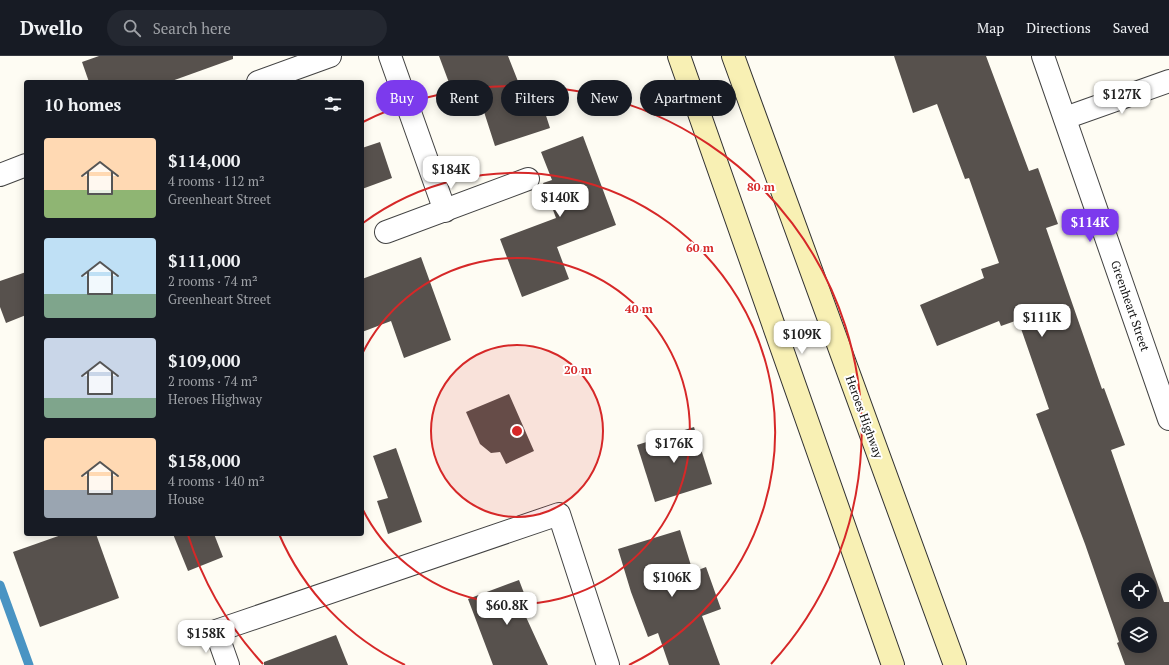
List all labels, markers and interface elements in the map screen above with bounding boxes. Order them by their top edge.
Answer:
search box [107,10,387,46]
text: Dwello [20,15,83,40]
icon: search [121,17,143,39]
text: Search here [153,18,231,38]
text: Map [977,18,1004,37]
text: Directions [1026,18,1091,37]
text: Saved [1113,18,1149,37]
chip: Buy [376,80,428,116]
chip: Rent [436,80,493,116]
chip: Filters [501,80,569,116]
chip: New [577,80,632,116]
chip: Apartment [640,80,736,116]
pin: $127K [1094,81,1150,115]
text: $127K [1103,85,1141,103]
text: 10 homes [44,93,121,116]
icon: filters [322,93,344,115]
text: $114,000 [168,149,240,172]
icon: home [76,154,124,202]
pin: $184K [423,156,479,190]
text: $184K [432,160,470,178]
text: 4 rooms · 112 m² [168,172,265,190]
text: 80 m [747,179,775,194]
pin: $140K [532,184,588,218]
text: $140K [541,188,579,206]
text: Greenheart Street [168,190,271,208]
pin: $114K [1062,209,1118,243]
text: $114K [1071,213,1109,231]
text: 60 m [686,240,714,255]
text: $111,000 [168,249,240,272]
icon: home [76,254,124,302]
street label: Greenheart Street [1108,258,1153,354]
text: 2 rooms · 74 m² [168,272,258,290]
text: Greenheart Street [168,290,271,308]
text: 40 m [625,301,653,316]
pin: $111K [1014,304,1070,338]
text: $111K [1023,308,1061,326]
pin: $109K [774,321,830,355]
text: $109K [783,325,821,343]
text: $109,000 [168,349,240,372]
icon: home [76,354,124,402]
text: 20 m [564,362,592,377]
text: 2 rooms · 74 m² [168,372,258,390]
street label: Heroes Highway [843,374,887,461]
text: Heroes Highway [168,390,262,408]
centre of rings [510,424,524,438]
pin: $176K [646,430,702,464]
text: $176K [655,434,693,452]
text: $158,000 [168,449,240,472]
icon: home [76,454,124,502]
text: 4 rooms · 140 m² [168,472,265,490]
text: House [168,490,204,508]
pin: $106K [644,564,700,598]
text: $106K [653,568,691,586]
map controls [1121,573,1157,653]
button: locate [1121,573,1157,609]
pin: $60.8K [474,592,540,626]
text: $60.8K [486,596,528,614]
button: layers [1121,617,1157,653]
pin: $158K [178,620,234,654]
text: $158K [187,624,225,642]

